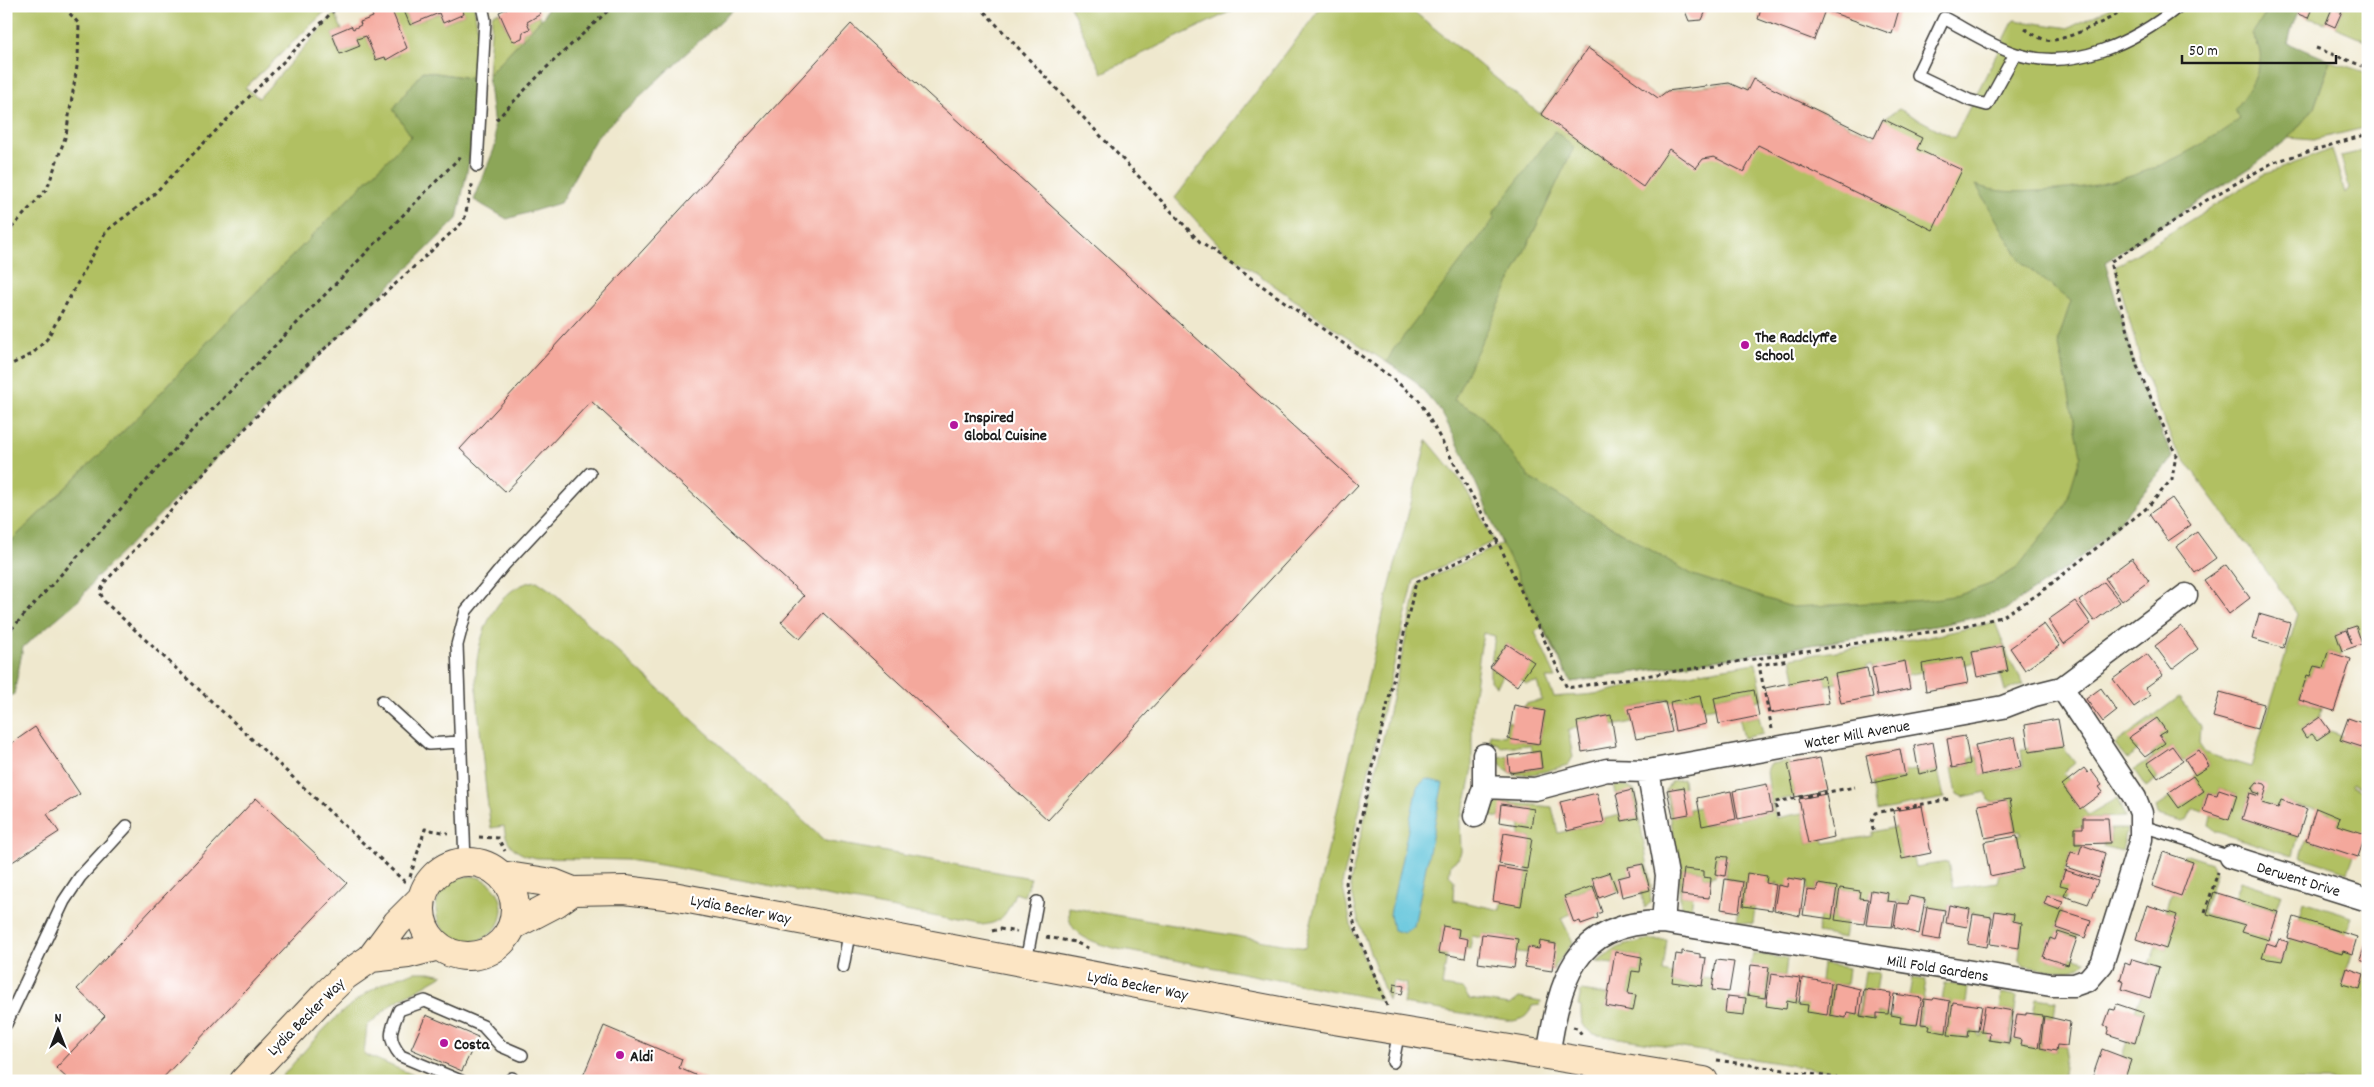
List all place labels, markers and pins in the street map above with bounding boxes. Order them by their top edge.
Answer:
place label: The Radclyffe School [1755,327,1837,368]
marker: The Radclyffe School [1739,339,1751,351]
place label: Inspired Global Cuisine [964,407,1047,448]
marker: Inspired Global Cuisine [948,419,960,431]
place label: Costa [454,1034,491,1057]
marker: Costa [438,1037,450,1049]
place label: Aldi [630,1046,653,1069]
marker: Aldi [614,1049,626,1061]

